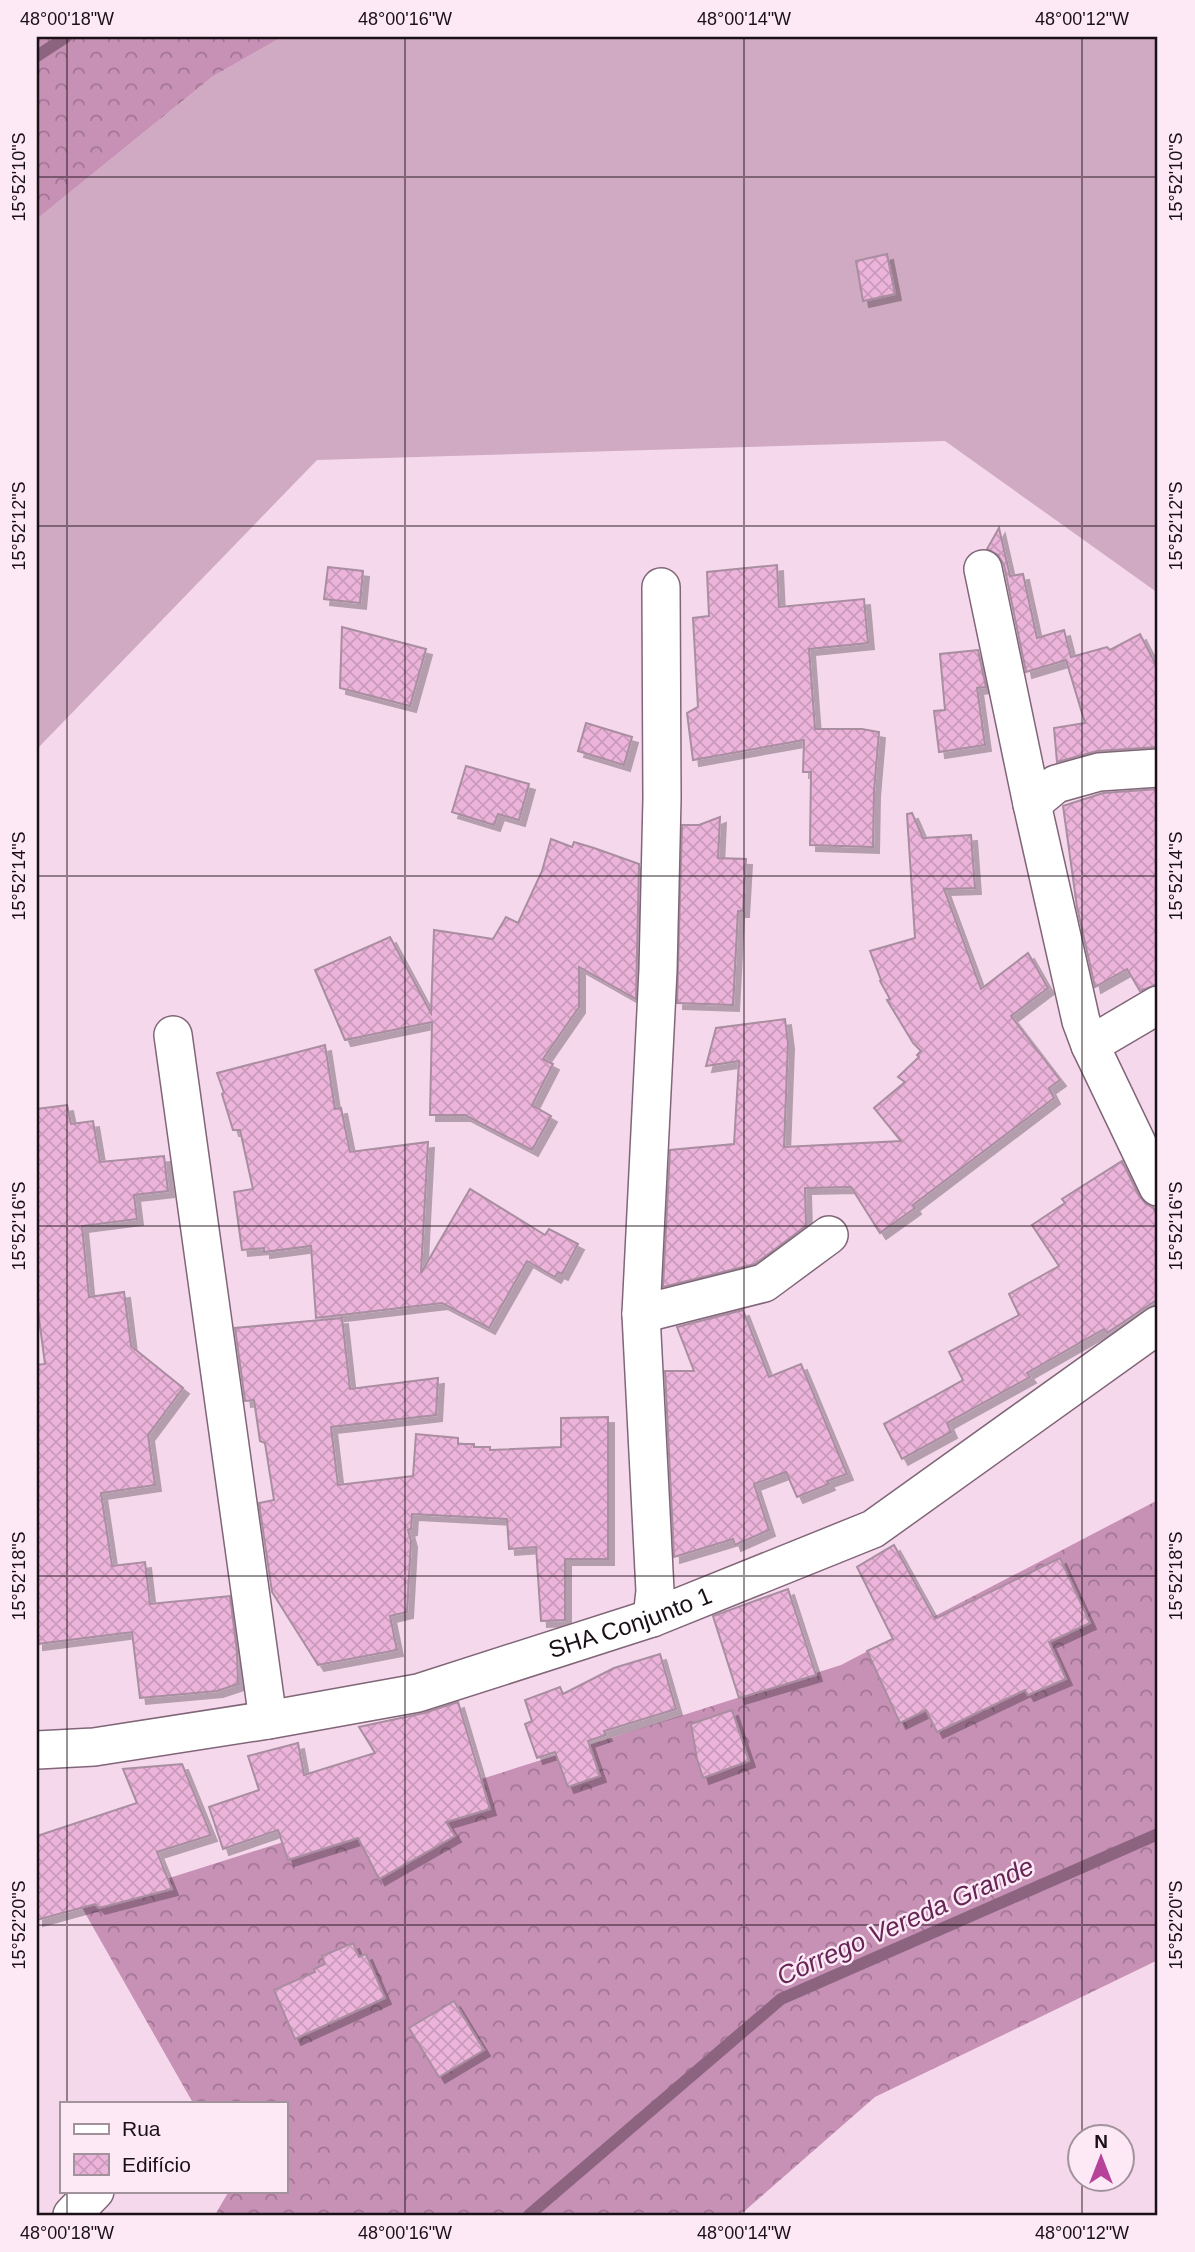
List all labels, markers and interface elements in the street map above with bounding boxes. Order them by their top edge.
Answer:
text: 48°00'18"W [20,9,114,29]
text: 48°00'16"W [358,9,452,29]
text: 48°00'14"W [697,9,791,29]
text: 48°00'12"W [1035,9,1129,29]
text: 15°52'10"S [9,132,29,222]
text: 15°52'10"S [1166,132,1186,222]
text: 15°52'12"S [9,481,29,571]
text: 15°52'12"S [1166,481,1186,571]
text: 15°52'14"S [9,831,29,921]
text: 15°52'14"S [1166,831,1186,921]
text: 15°52'16"S [9,1181,29,1271]
text: 15°52'16"S [1166,1181,1186,1271]
text: 15°52'18"S [9,1531,29,1621]
text: 15°52'18"S [1166,1531,1186,1621]
street label: SHA Conjunto 1 [545,1581,715,1663]
water label: Córrego Vereda Grande [772,1851,1038,1991]
text: 15°52'20"S [9,1880,29,1970]
text: 15°52'20"S [1166,1880,1186,1970]
legend [60,2102,287,2192]
text: Rua [122,2117,161,2140]
north arrow [1066,2122,1136,2192]
text: N [1094,2131,1108,2152]
text: Edifício [122,2153,191,2176]
text: 48°00'18"W [20,2223,114,2243]
text: 48°00'16"W [358,2223,452,2243]
text: 48°00'14"W [697,2223,791,2243]
text: 48°00'12"W [1035,2223,1129,2243]

